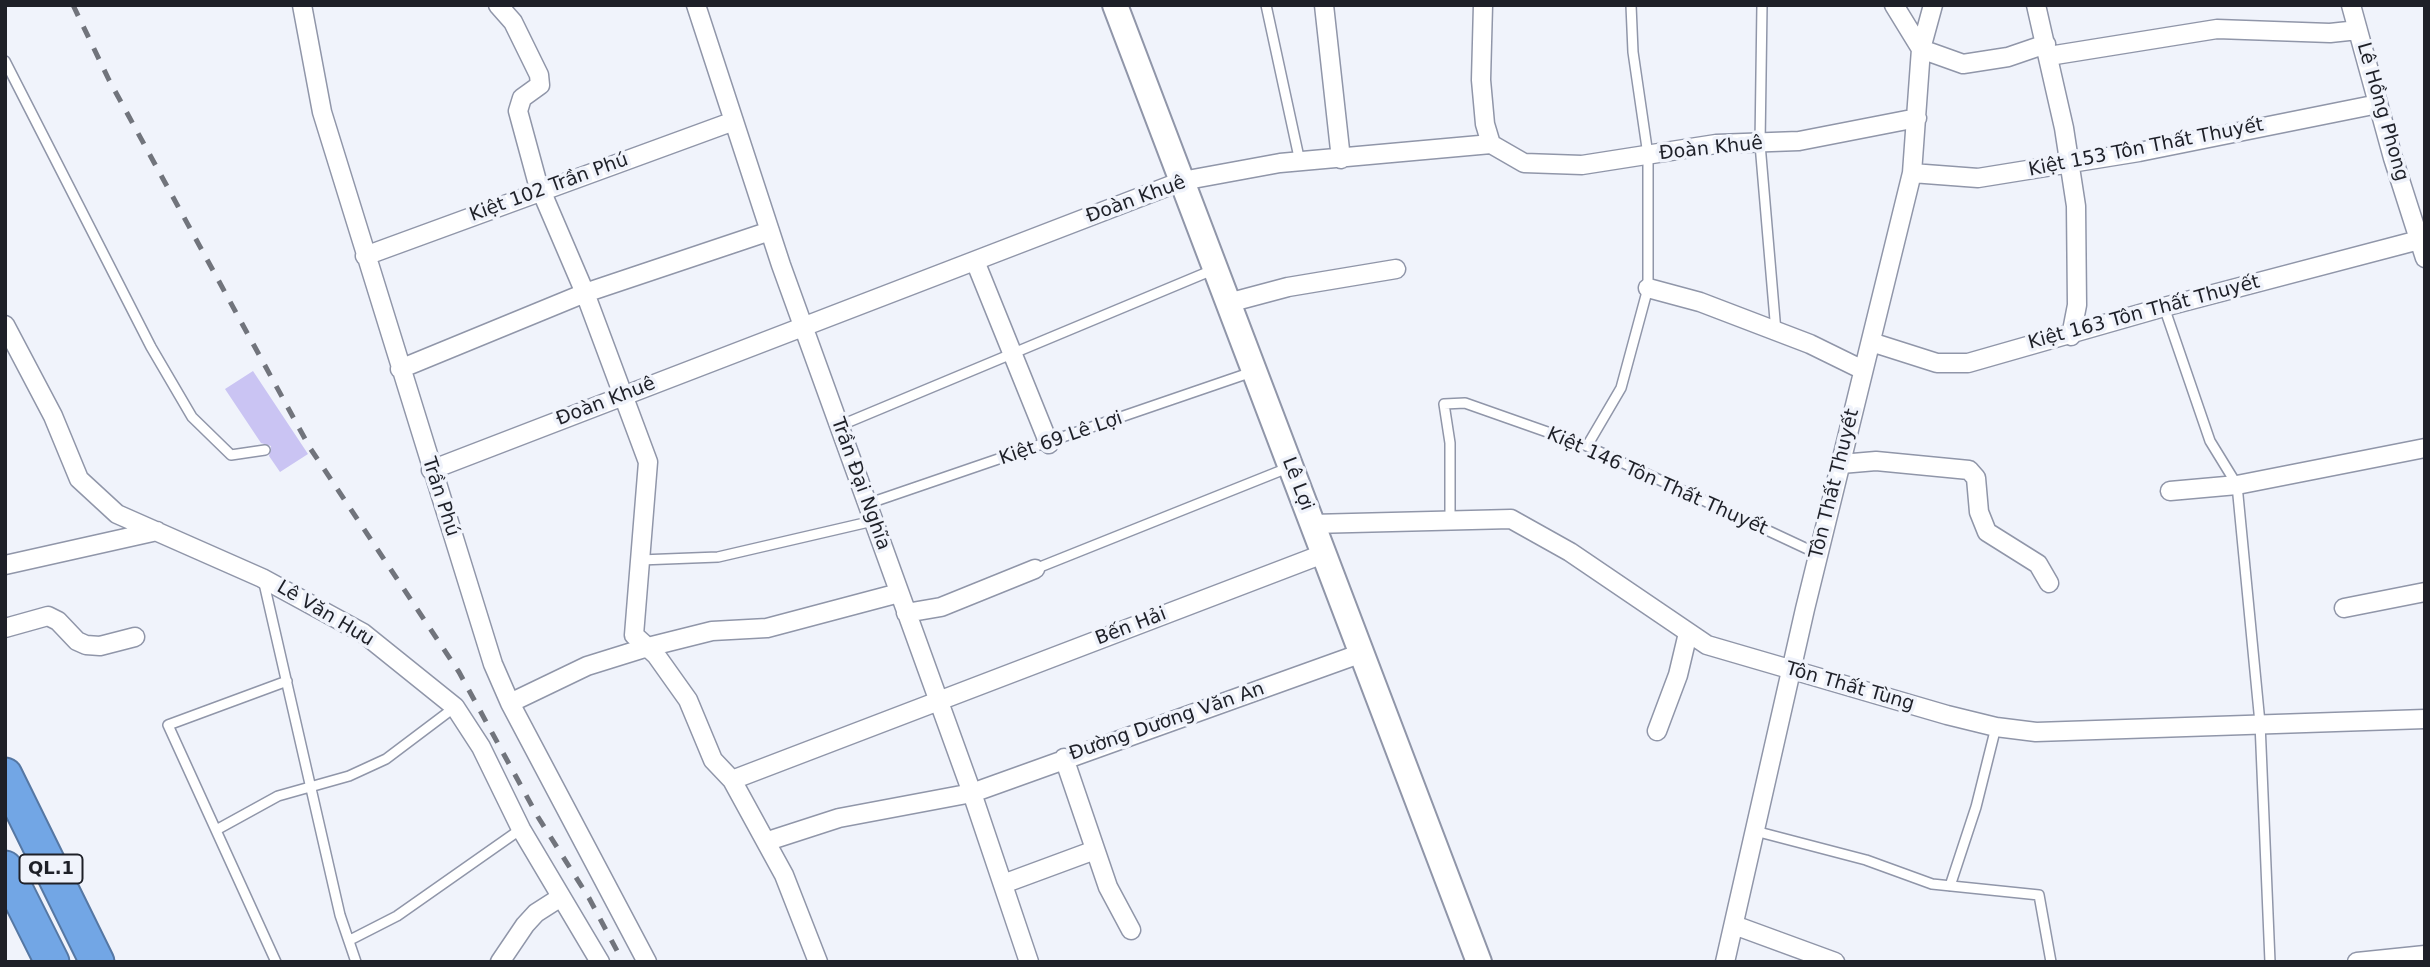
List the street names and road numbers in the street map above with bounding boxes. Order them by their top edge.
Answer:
street label: Lê Hồng Phong [2351,40,2413,184]
street label: Kiệt 153 Tôn Thất Thuyết [2027,114,2265,182]
street label: Đoàn Khuê [1658,132,1764,166]
street label: Kiệt 102 Trần Phú [467,149,631,227]
street label: Đoàn Khuê [1083,171,1189,229]
street label: Kiệt 163 Tôn Thất Thuyết [2026,271,2262,355]
street label: Đoàn Khuê [553,373,659,431]
street label: Kiệt 69 Lê Lợi [996,407,1126,471]
street label: Tôn Thất Thuyết [1805,407,1865,561]
street label: Trần Đại Nghĩa [825,415,895,553]
street label: Kiệt 146 Tôn Thất Thuyết [1543,423,1771,541]
street label: Lê Lợi [1276,454,1318,514]
street label: Trần Phú [417,455,463,539]
street label: Lê Văn Hưu [272,576,378,652]
street label: Bến Hải [1092,603,1170,651]
street label: Tôn Thất Tùng [1783,658,1917,716]
street label: Đường Dương Văn An [1066,678,1268,766]
road number: QL.1 [20,854,82,884]

